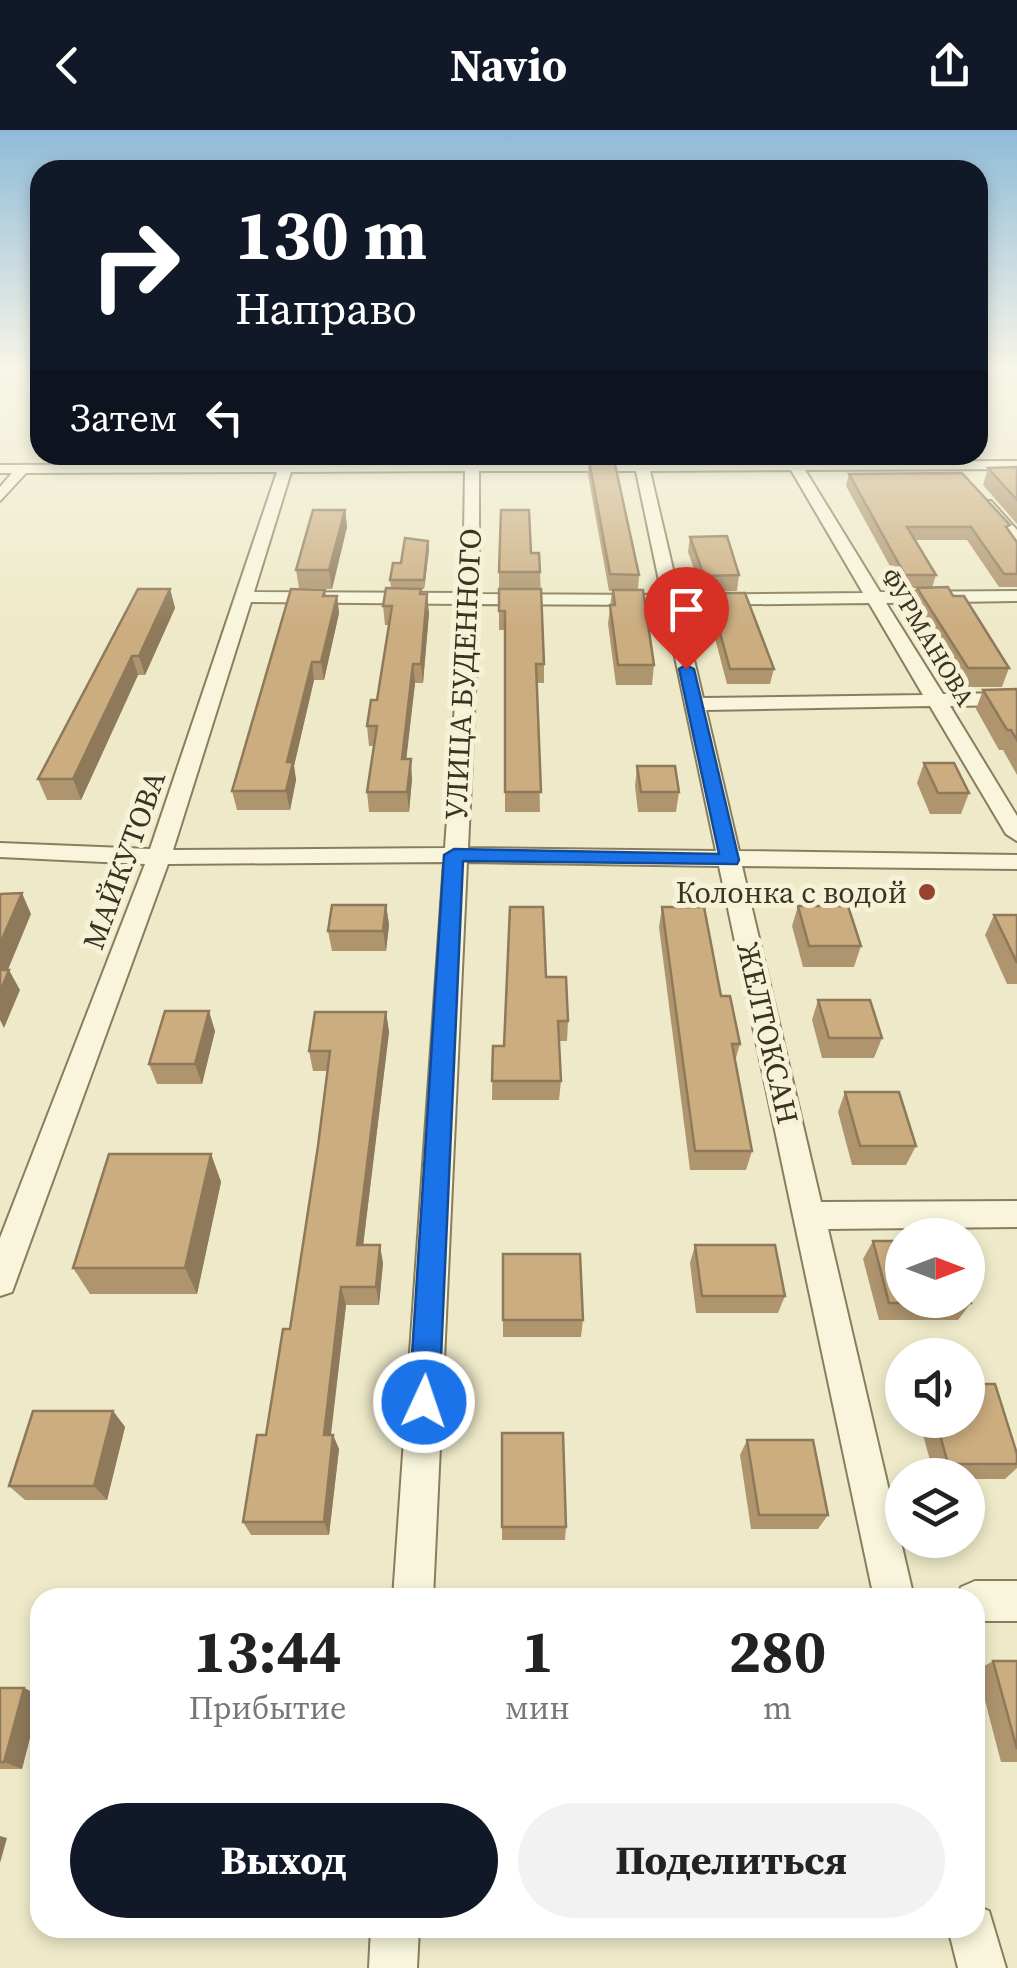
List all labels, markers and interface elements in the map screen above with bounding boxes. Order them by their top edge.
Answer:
text: Navio [450,34,567,96]
icon: back [40,38,95,93]
icon: share [922,38,977,93]
text: 130 m [235,186,427,282]
icon: right [70,200,200,330]
text: Направо [235,277,417,339]
icon: left [197,390,252,445]
text: Затем [70,392,177,444]
street label: УЛИЦА БУДЕННОГО [435,527,491,821]
street label: ФУРМАНОВА [873,562,983,713]
pin [644,567,729,670]
icon: arrive [659,582,714,637]
street label: МАЙКУТОВА [73,765,175,955]
place label: Колонка с водой [676,872,907,913]
marker: Колонка с водой [916,881,938,903]
street label: ЖЕЛТОКСАН [727,938,809,1128]
north arrow [885,1218,985,1318]
map controls [885,1218,985,1558]
button: sound [885,1338,985,1438]
position arrow [372,1350,476,1454]
button: layers [885,1458,985,1558]
text: 13:44 [194,1610,342,1692]
text: 1 [521,1610,554,1692]
text: 280 [729,1610,826,1692]
text: Прибытие [189,1686,346,1730]
text: мин [505,1686,570,1730]
text: m [763,1686,792,1730]
button: Выход [70,1803,498,1918]
button: Поделиться [518,1803,945,1918]

